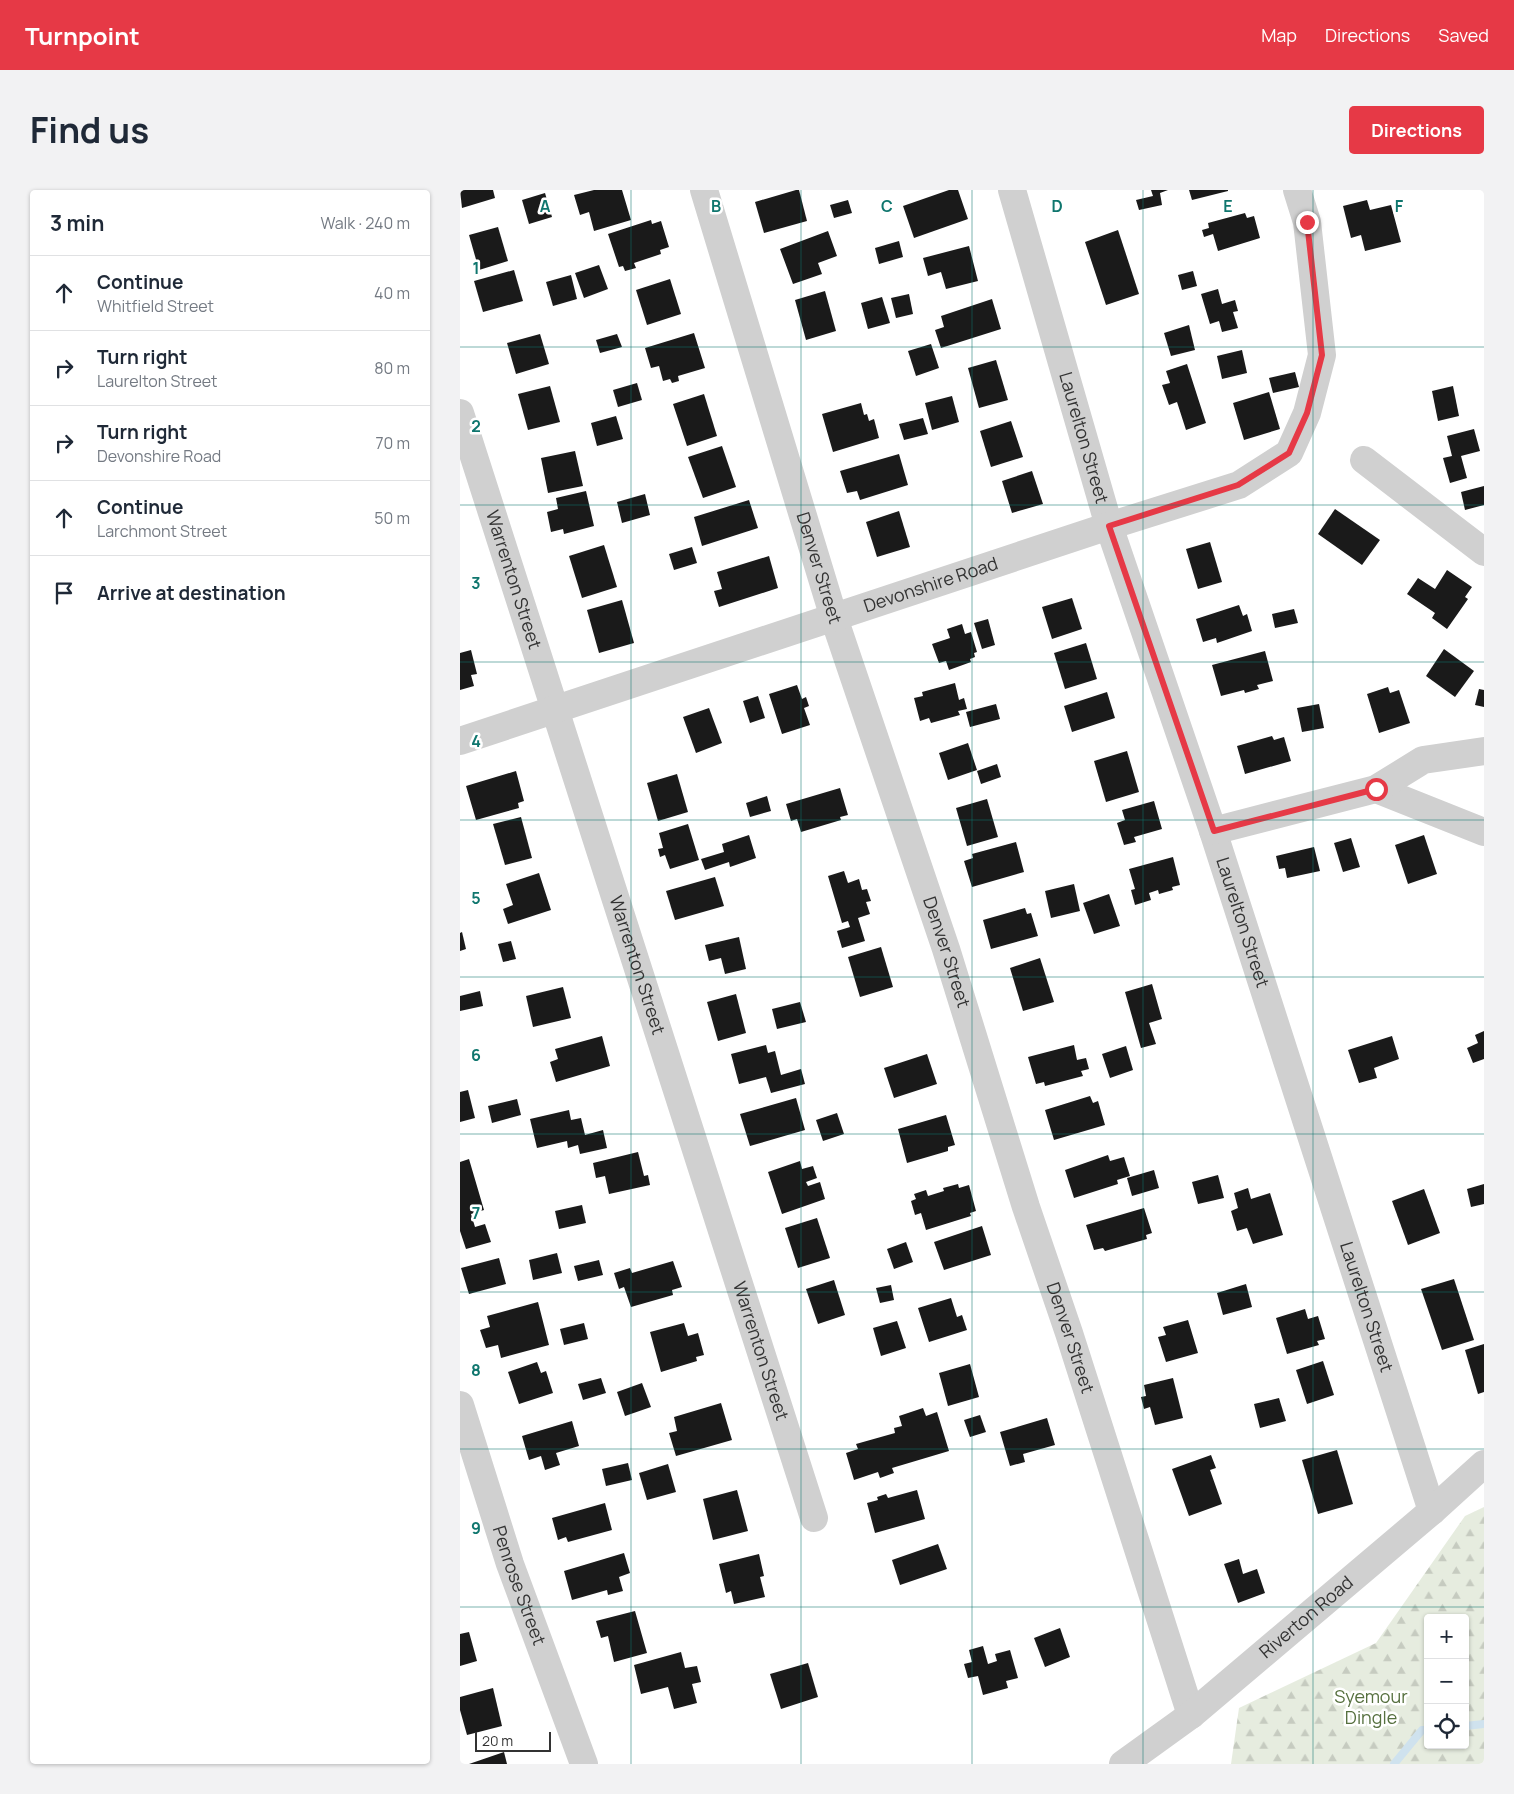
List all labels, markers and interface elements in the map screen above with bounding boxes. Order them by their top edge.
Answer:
text: Turnpoint [25,19,140,52]
text: Map [1261,23,1297,47]
text: Directions [1325,23,1410,47]
text: Saved [1438,23,1489,47]
text: Find us [30,106,149,154]
button: Directions [1349,106,1484,154]
text: A [540,195,551,217]
text: B [711,195,721,217]
text: C [881,195,893,217]
text: D [1051,195,1063,217]
text: E [1223,195,1233,217]
text: F [1395,195,1404,217]
text: 3 min [50,209,104,237]
route end [1296,211,1319,234]
text: Walk · 240 m [320,212,410,234]
text: 1 [472,257,480,279]
text: Continue [97,269,183,295]
icon: ahead [50,279,78,307]
text: 40 m [374,282,410,304]
text: Whitfield Street [97,295,214,317]
text: Turn right [97,344,187,370]
icon: right [50,354,78,382]
text: 80 m [374,357,410,379]
street label: Laurelton Street [1054,369,1115,506]
text: Laurelton Street [97,370,218,392]
text: 2 [471,415,481,437]
text: Turn right [97,419,187,445]
icon: right [50,429,78,457]
text: 70 m [375,432,410,454]
text: Devonshire Road [97,445,221,467]
text: Continue [97,494,183,520]
icon: ahead [50,504,78,532]
text: 50 m [374,507,410,529]
street label: Warrenton Street [481,507,548,652]
street label: Denver Street [792,509,848,627]
text: Larchmont Street [97,520,227,542]
street label: Devonshire Road [860,551,1001,617]
text: 3 [471,572,481,594]
icon: arrive [50,579,78,607]
text: Arrive at destination [97,580,286,606]
text: 4 [471,730,481,752]
route start [1365,778,1388,801]
street label: Laurelton Street [1211,854,1276,990]
text: 5 [471,887,481,909]
street label: Warrenton Street [604,893,671,1038]
street label: Denver Street [918,893,976,1010]
text: 6 [471,1044,481,1066]
text: 7 [472,1202,480,1224]
street label: Laurelton Street [1335,1238,1399,1375]
street label: Warrenton Street [728,1278,795,1423]
street label: Denver Street [1042,1279,1100,1396]
text: 8 [471,1359,481,1381]
text: 9 [471,1517,481,1539]
street label: Penrose Street [488,1523,552,1648]
street label: Riverton Road [1254,1570,1358,1663]
map controls [1424,1614,1469,1749]
button: + [1424,1614,1469,1659]
button: − [1424,1659,1469,1704]
park label: Syemour Dingle [1334,1684,1408,1729]
button: locate [1424,1704,1469,1749]
scale bar [475,1729,551,1752]
text: 20 m [482,1731,513,1750]

